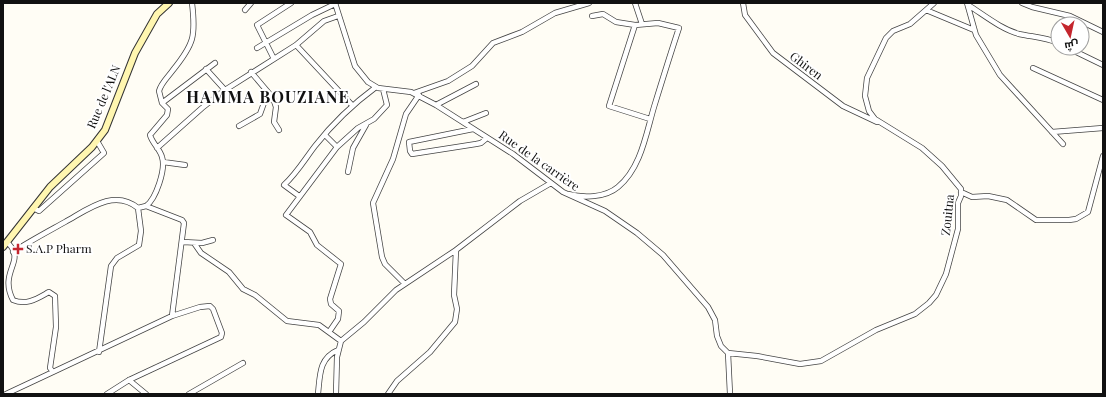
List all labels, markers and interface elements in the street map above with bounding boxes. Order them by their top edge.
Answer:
north arrow [1050,16,1090,56]
text: ش [1063,38,1080,55]
street label: Ghiren [787,48,826,83]
street label: Rue de l'ALN [83,62,124,131]
district label: HAMMA BOUZIANE [186,86,350,107]
street label: Rue de la carrière [496,126,583,194]
street label: Zouitna [937,193,957,236]
place label: S.A.P Pharm [26,240,92,256]
marker: S.A.P Pharm [13,244,23,254]

